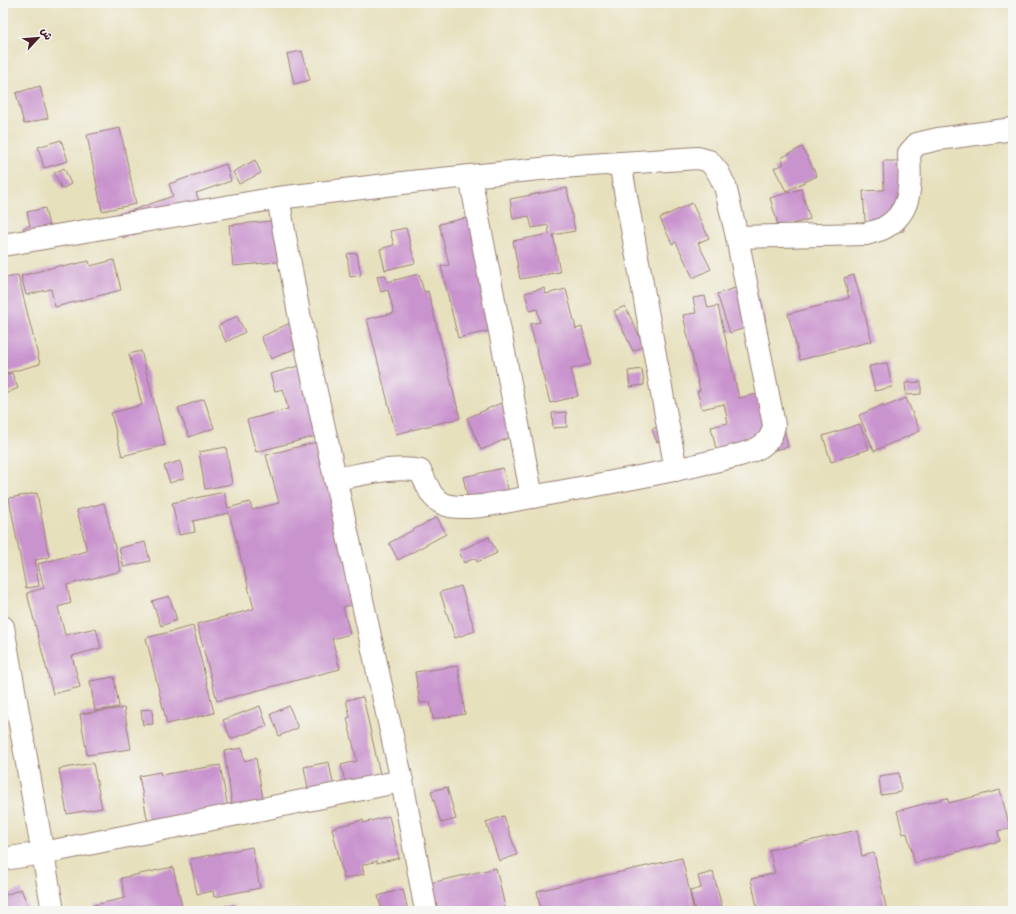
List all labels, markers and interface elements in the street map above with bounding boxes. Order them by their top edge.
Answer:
north arrow [18,18,58,58]
text: ش [38,25,56,42]

